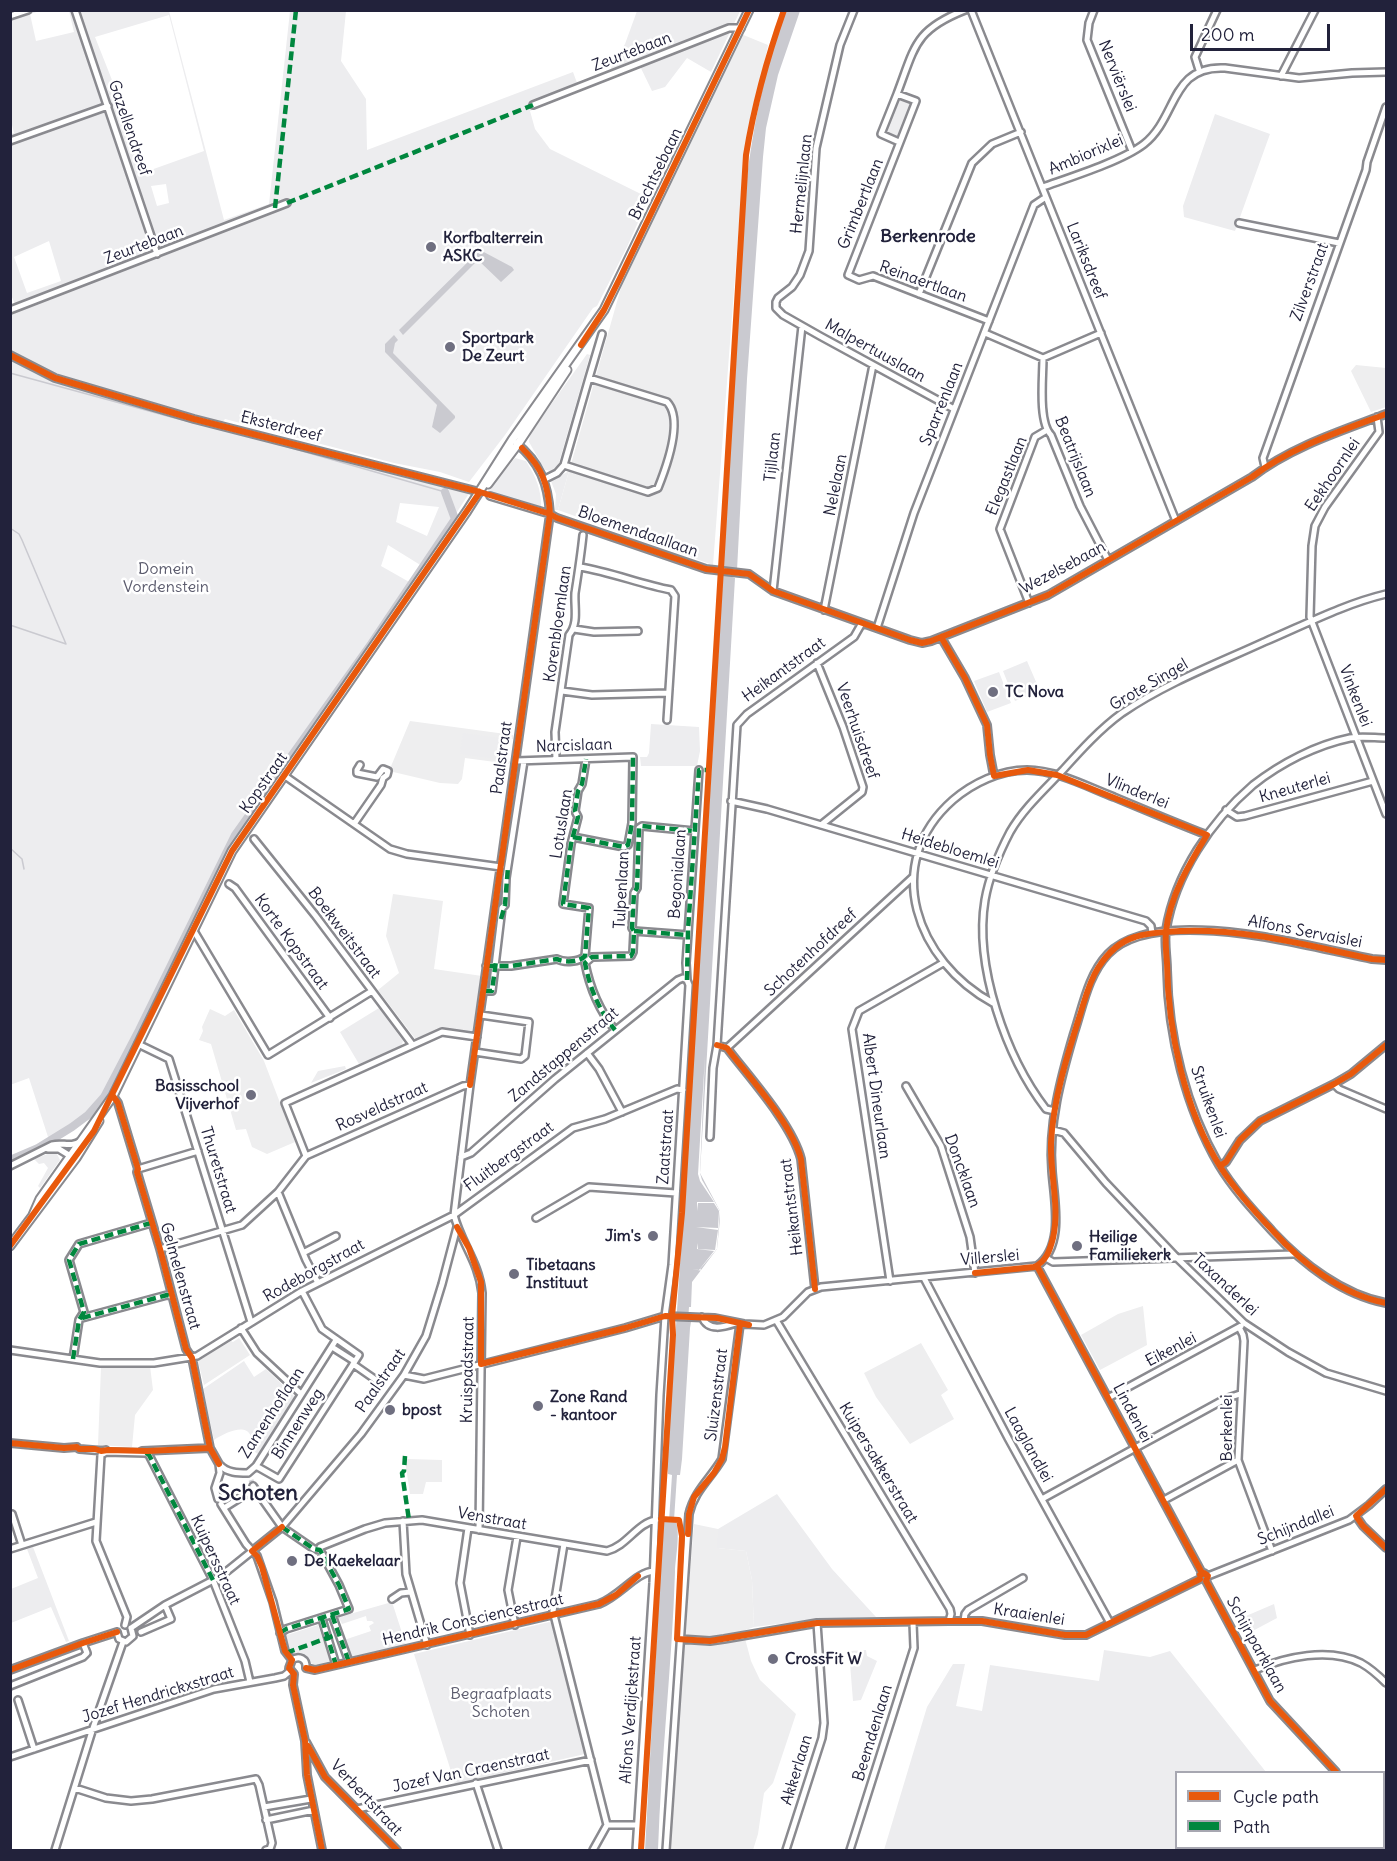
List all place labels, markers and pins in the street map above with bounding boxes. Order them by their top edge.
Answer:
place label: Korfbalterrein ASKC [443,228,543,266]
marker: Korfbalterrein ASKC [424,240,438,254]
place label: Sportpark De Zeurt [462,328,534,366]
marker: Sportpark De Zeurt [443,340,457,354]
place label: TC Nova [1005,682,1064,702]
marker: TC Nova [986,685,1000,699]
place label: Basisschool Vijverhof [155,1076,239,1114]
marker: Basisschool Vijverhof [244,1088,258,1102]
place label: Jim's [605,1226,641,1246]
place label: Heilige Familiekerk [1089,1227,1171,1265]
marker: Jim's [646,1229,660,1243]
marker: Heilige Familiekerk [1070,1239,1084,1253]
place label: Tibetaans Instituut [526,1255,596,1293]
marker: Tibetaans Instituut [507,1267,521,1281]
place label: Zone Rand - kantoor [550,1387,627,1425]
marker: Zone Rand - kantoor [531,1399,545,1413]
place label: bpost [402,1400,442,1420]
marker: bpost [383,1403,397,1417]
place label: De Kaekelaar [304,1551,400,1571]
marker: De Kaekelaar [285,1554,299,1568]
place label: CrossFit W [785,1649,862,1669]
marker: CrossFit W [766,1652,780,1666]

